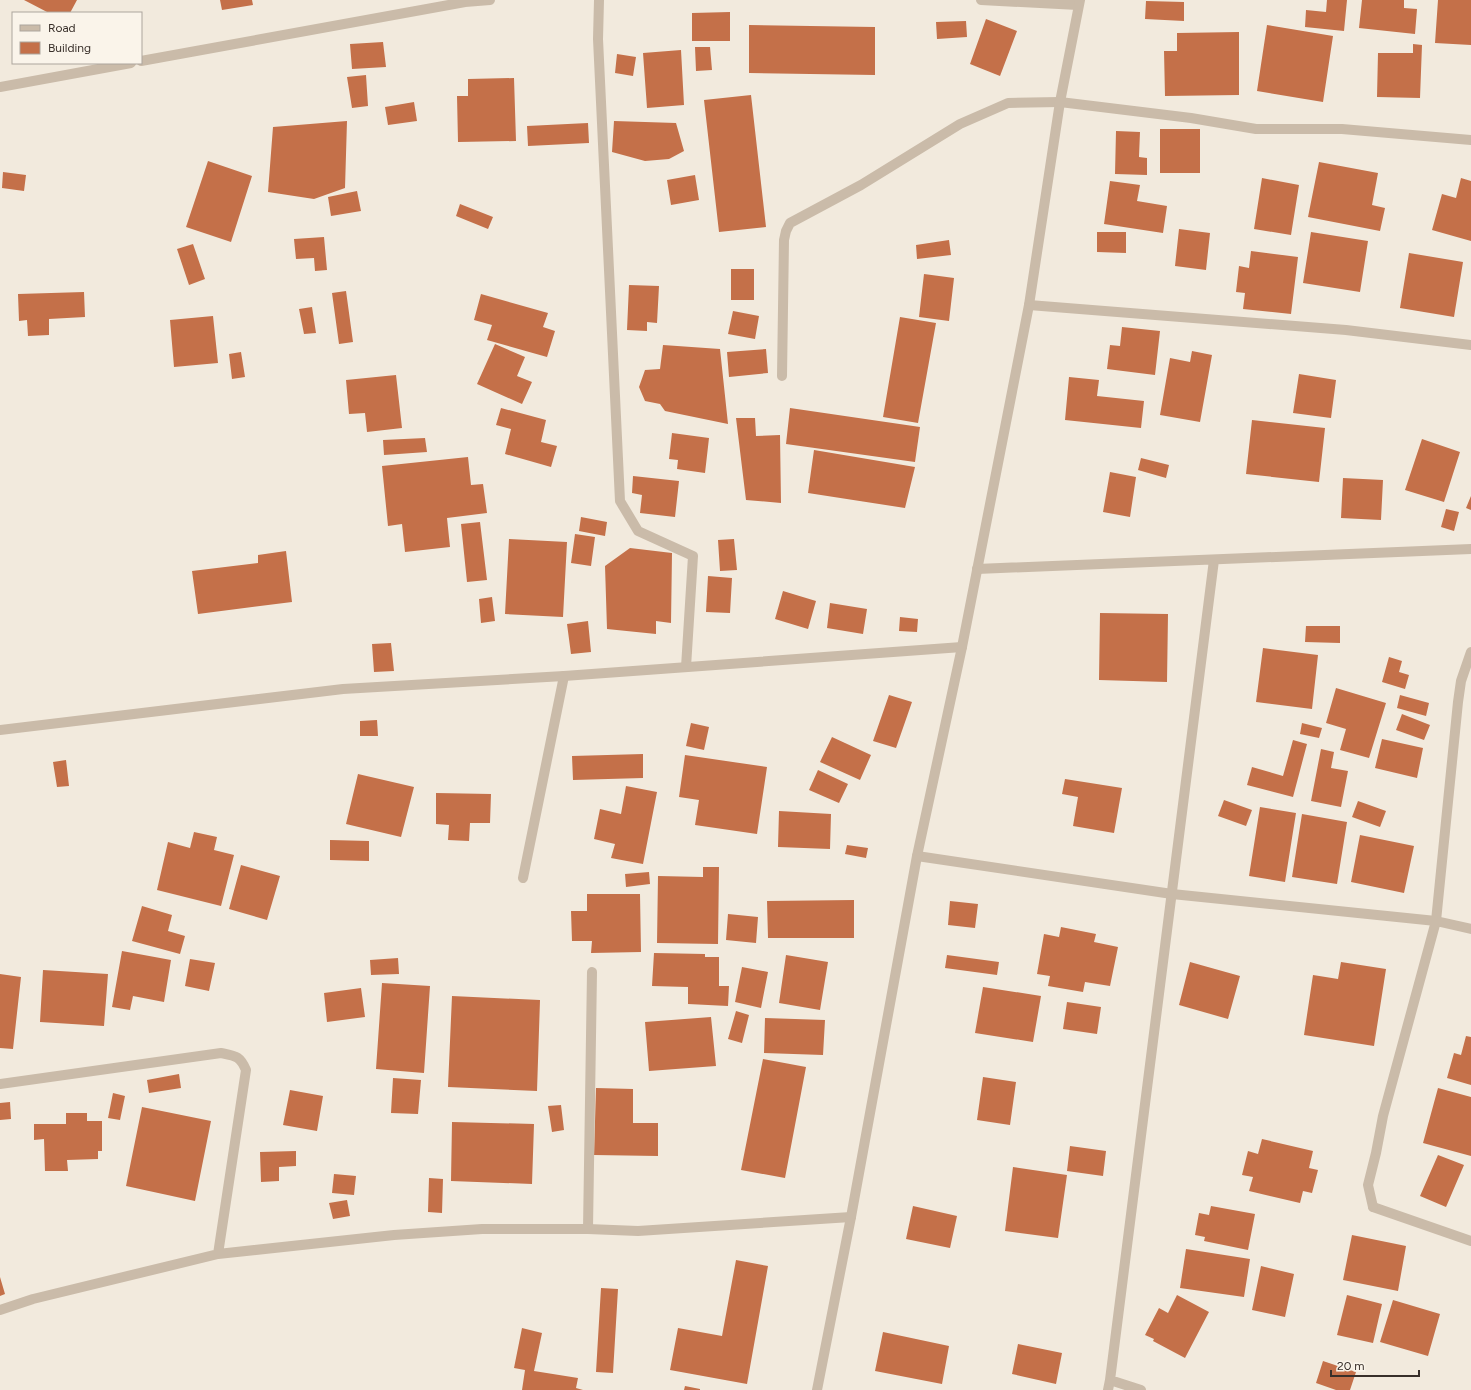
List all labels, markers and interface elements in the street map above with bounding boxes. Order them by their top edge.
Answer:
legend [12,12,142,64]
text: Road [48,21,76,35]
text: Building [48,41,91,55]
scale bar [1331,1352,1419,1378]
text: 20 m [1337,1359,1365,1373]

